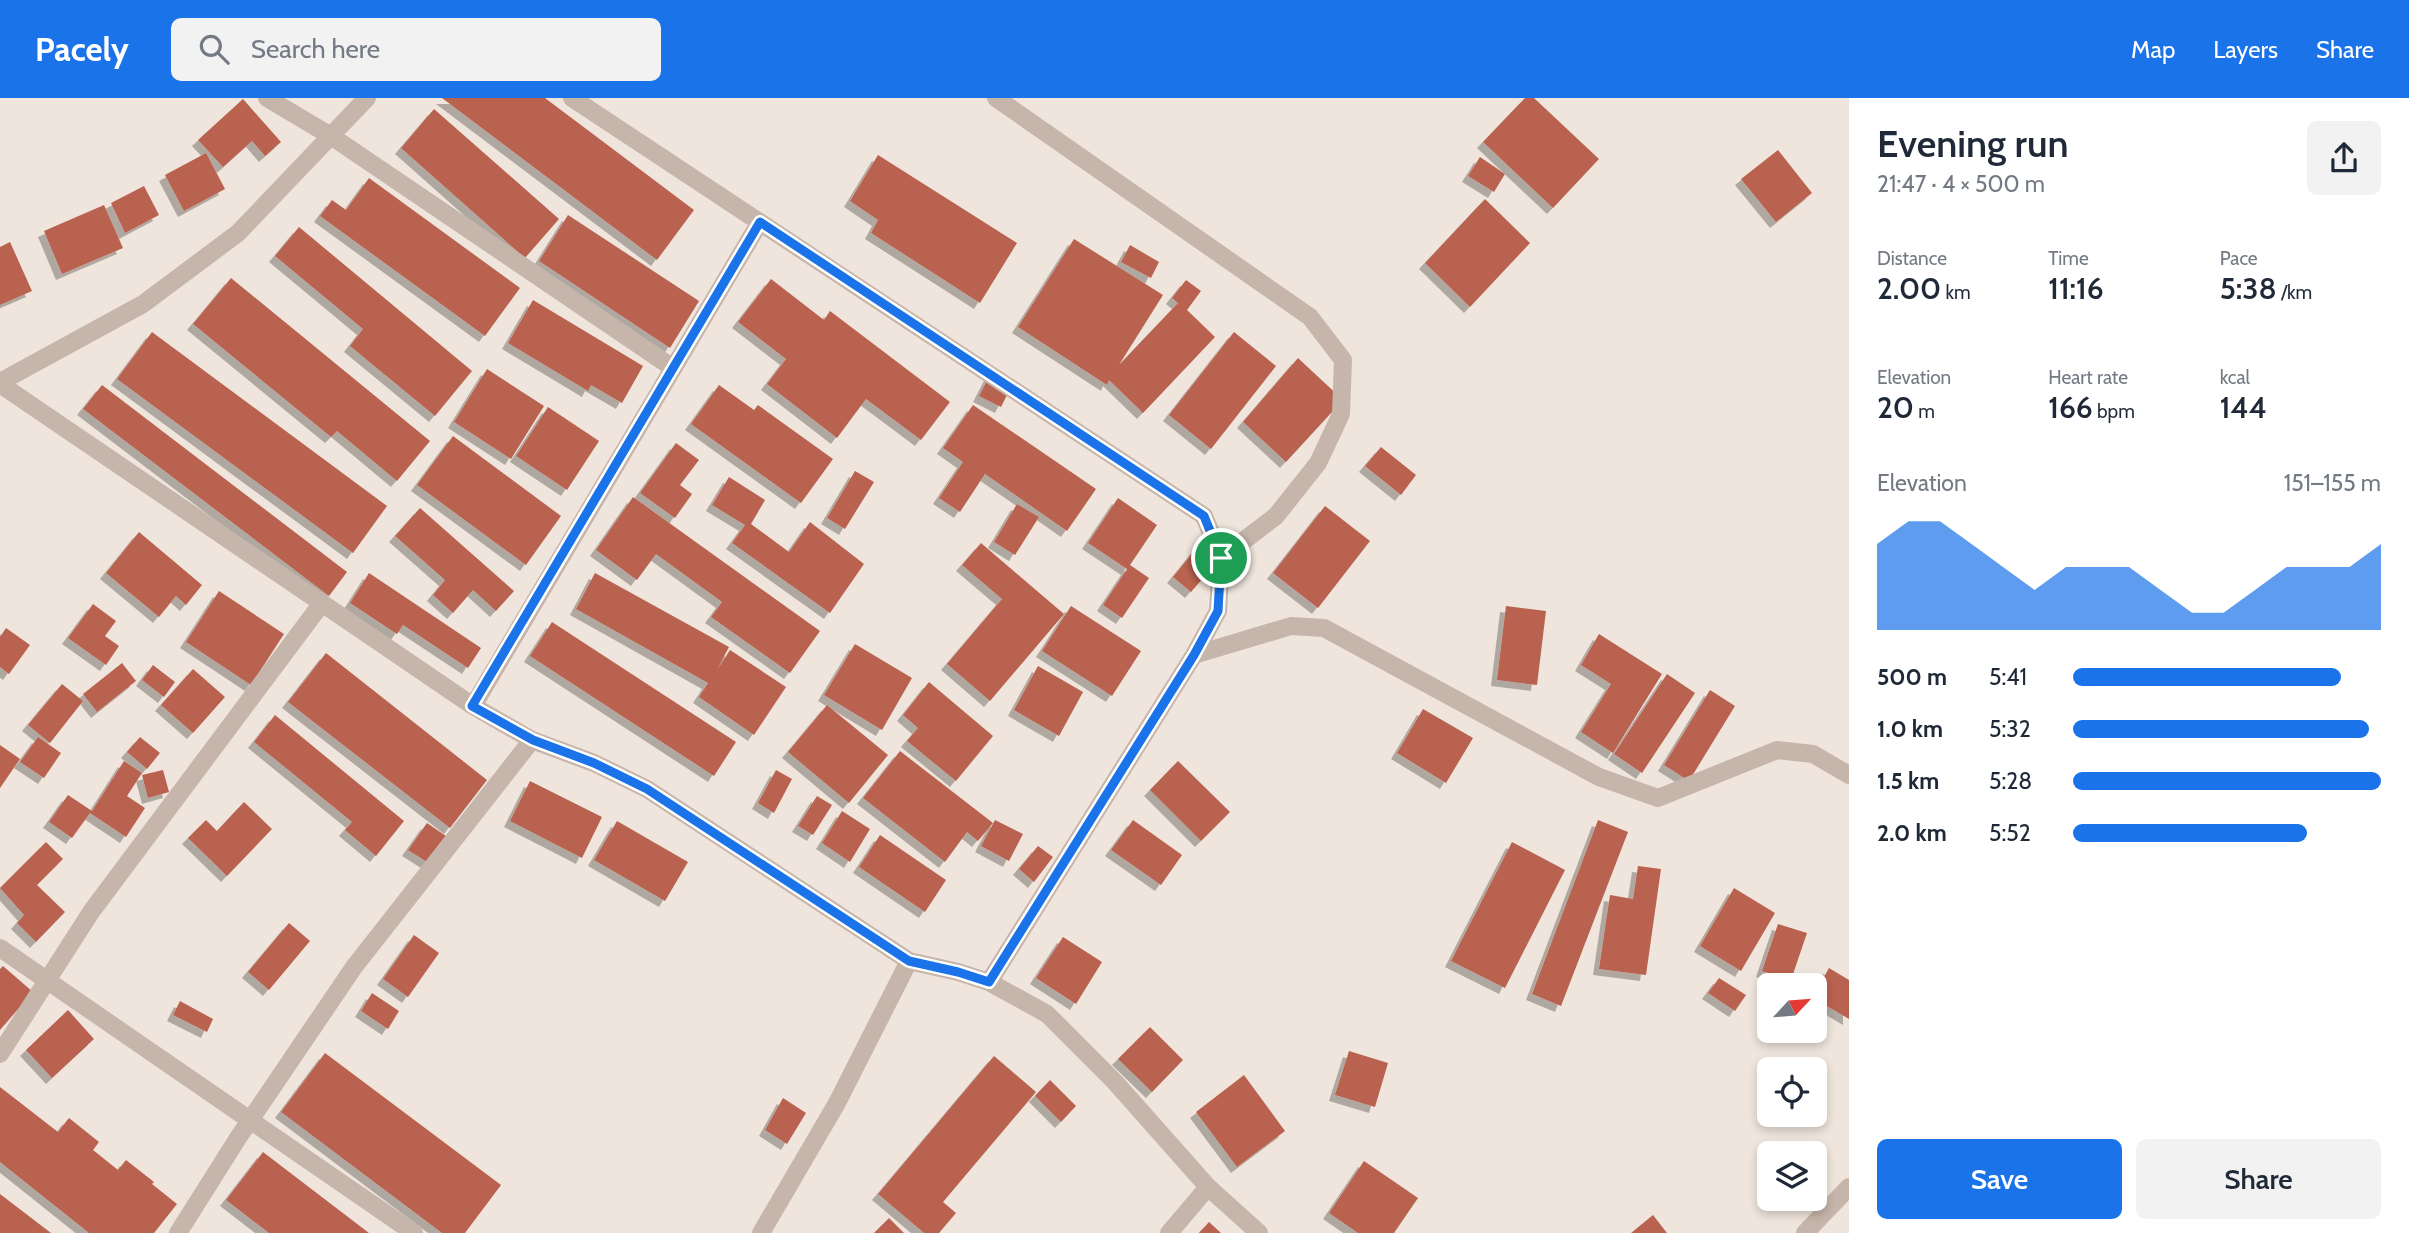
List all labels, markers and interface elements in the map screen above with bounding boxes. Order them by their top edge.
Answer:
search box [171,18,661,81]
text: Pacely [35,29,129,69]
icon: search [195,30,233,68]
text: Search here [251,33,380,65]
text: Map [2131,35,2175,64]
text: Layers [2213,35,2278,64]
text: Share [2316,35,2374,64]
text: Evening run [1877,120,2069,167]
button: share [2307,121,2381,195]
text: 21:47 · 4 × 500 m [1877,170,2045,198]
text: Distance [1877,247,1947,270]
text: Time [2048,247,2089,270]
text: Pace [2220,247,2258,270]
text: 2.00 [1877,270,1941,307]
text: 11:16 [2048,270,2104,307]
text: 5:38 [2220,270,2277,307]
text: km [1941,281,1971,304]
text: /km [2277,281,2312,304]
text: Elevation [1877,366,1951,389]
text: Heart rate [2048,366,2128,389]
text: kcal [2220,366,2250,389]
text: 20 [1877,389,1914,426]
text: 166 [2048,389,2093,426]
text: 144 [2220,389,2267,426]
text: m [1914,400,1935,423]
text: bpm [2093,400,2135,423]
text: Elevation [1877,469,1967,497]
text: 151–155 m [2284,469,2381,497]
pin [1191,528,1251,588]
icon: arrive [1202,539,1240,577]
text: 500 m [1877,663,1947,691]
text: 5:41 [1989,663,2027,691]
text: 1.0 km [1877,715,1943,743]
text: 5:32 [1989,715,2031,743]
text: 1.5 km [1877,767,1939,795]
text: 5:28 [1989,767,2032,795]
text: 2.0 km [1877,819,1947,847]
text: 5:52 [1989,819,2031,847]
north arrow [1757,973,1827,1043]
map controls [1757,973,1827,1211]
button: locate [1757,1057,1827,1127]
button: Save [1877,1139,2122,1219]
button: Share [2136,1139,2381,1219]
button: layers [1757,1141,1827,1211]

